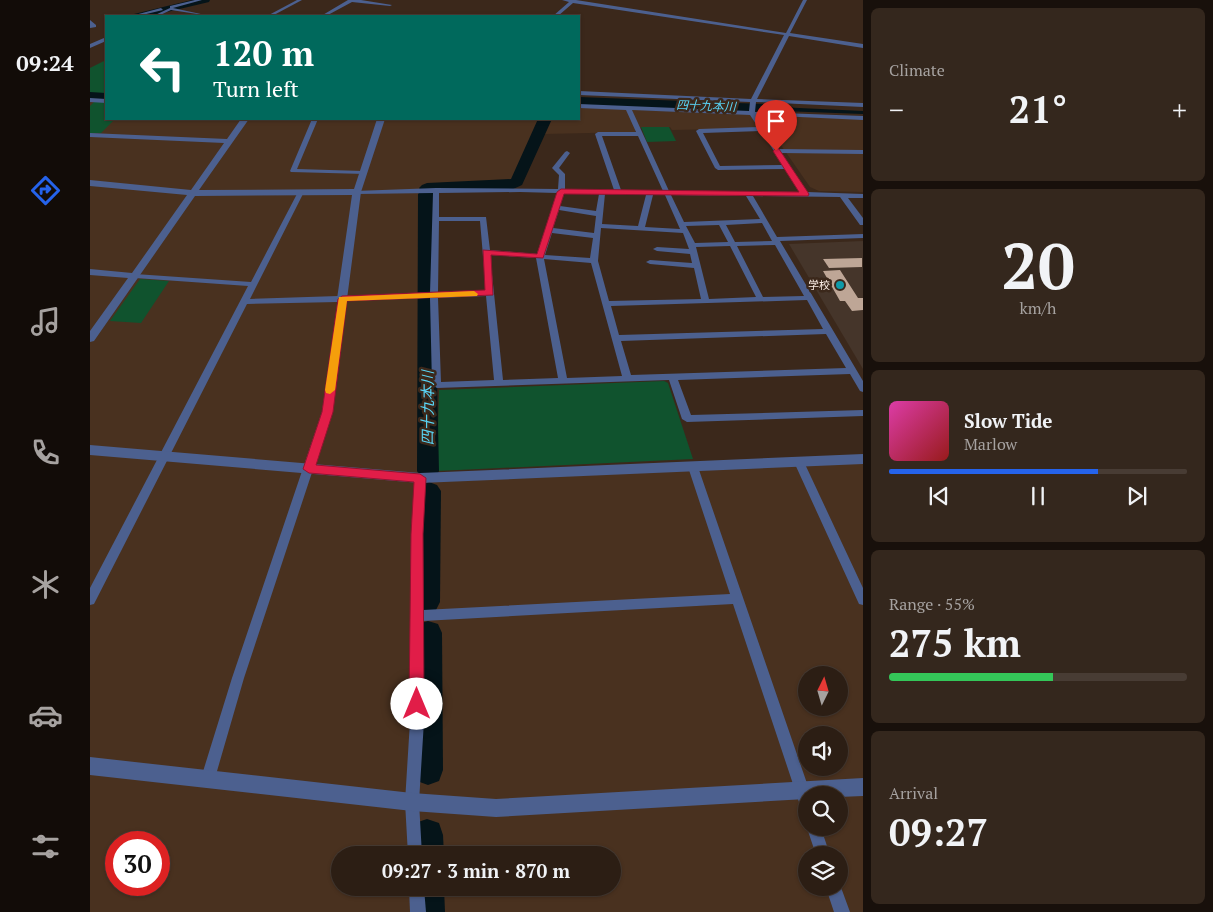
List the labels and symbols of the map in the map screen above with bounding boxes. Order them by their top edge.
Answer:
water label: 四十九本川 [676,97,738,114]
pin [755,100,797,151]
place label: 学校 [808,278,830,292]
marker: 学校 [834,279,846,291]
water label: 四十九本川 [417,369,437,446]
north arrow [798,666,848,716]
position arrow [390,677,442,729]
speed limit sign: 30 [105,831,170,896]

